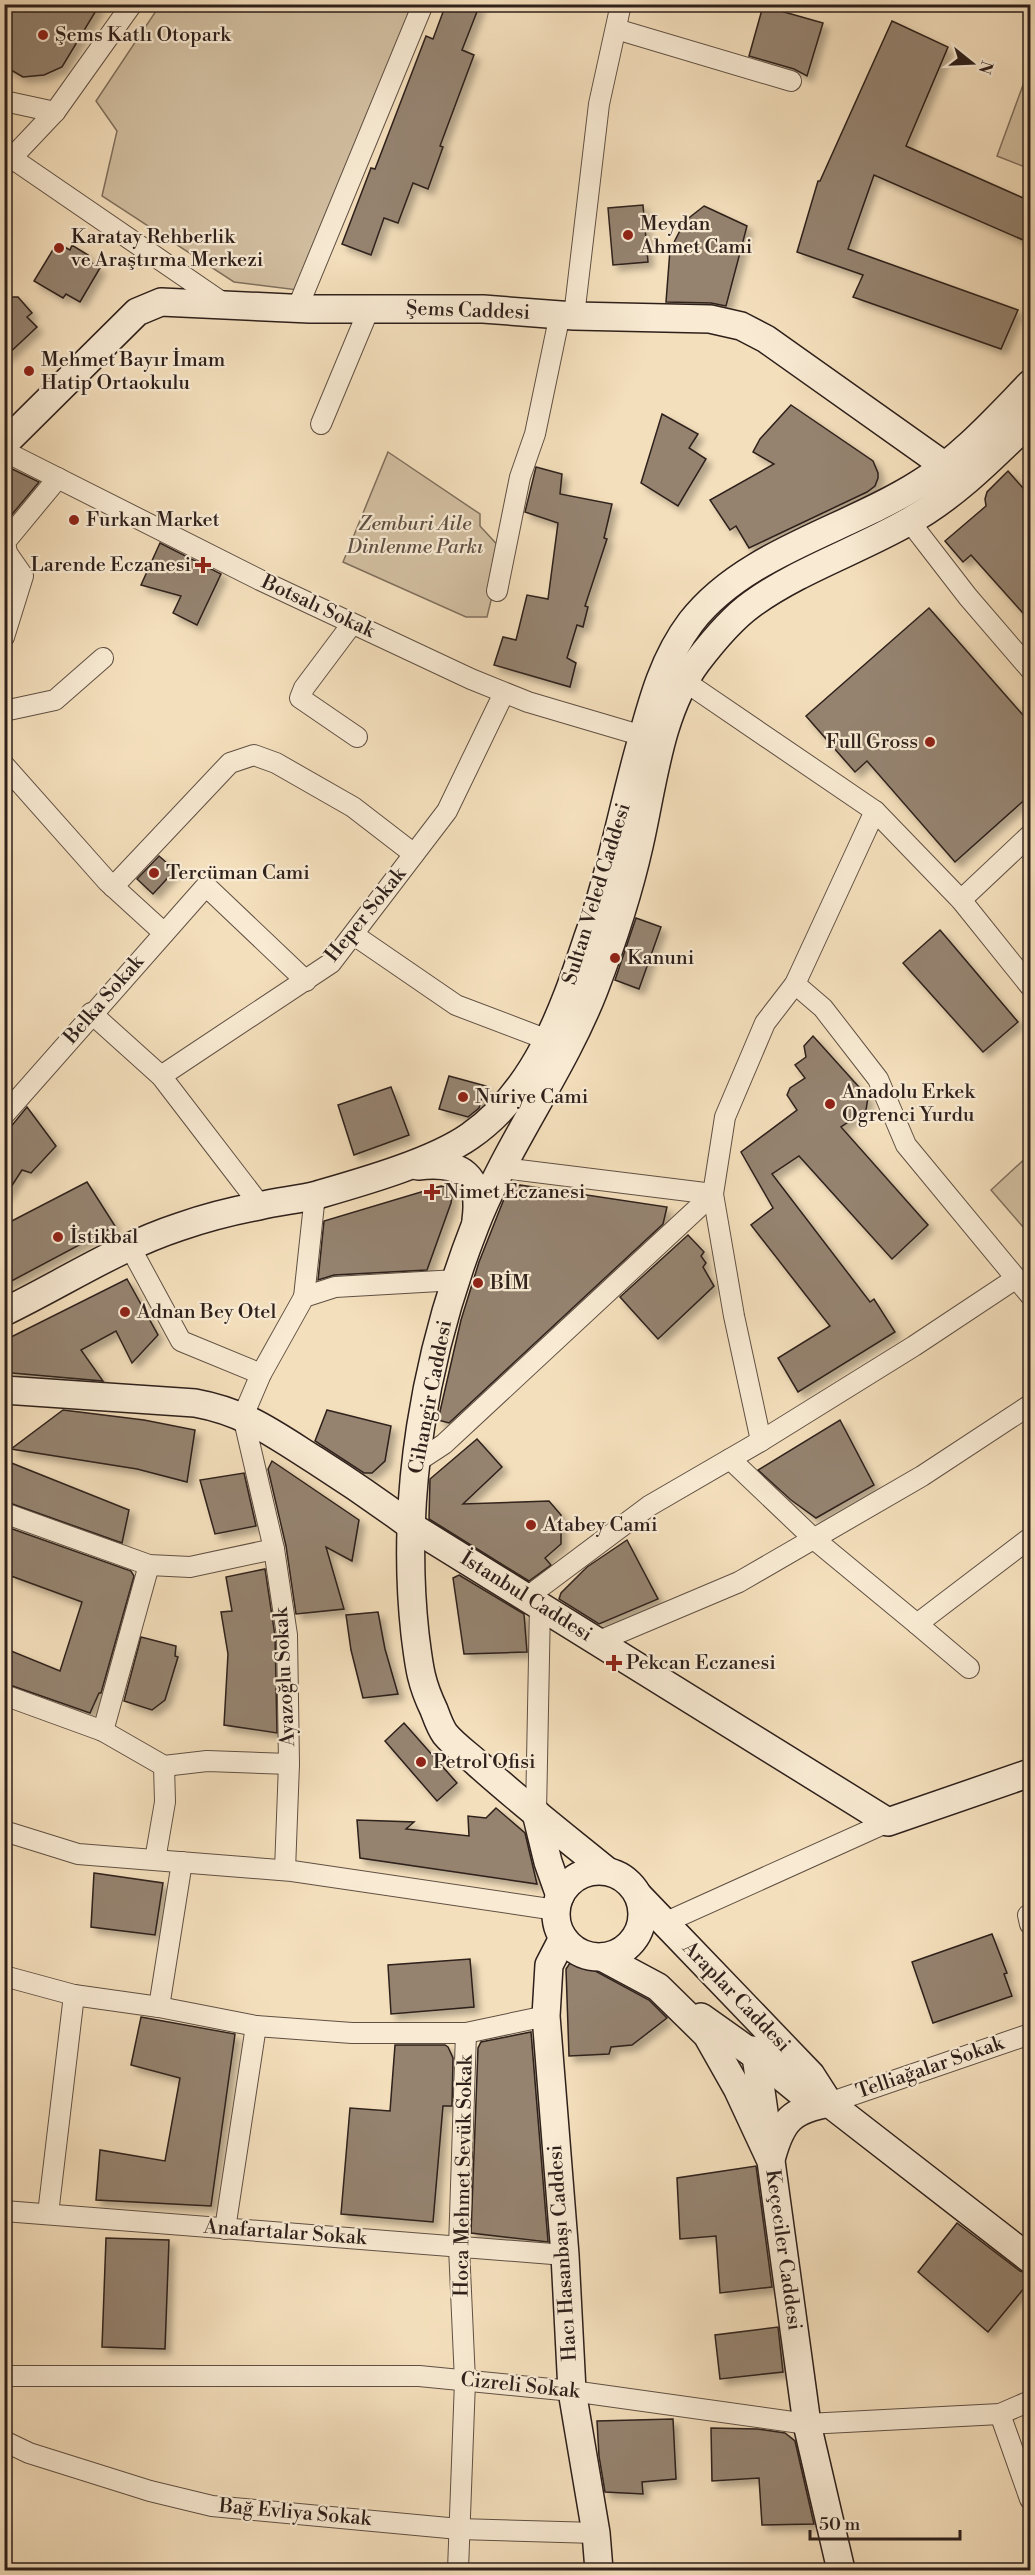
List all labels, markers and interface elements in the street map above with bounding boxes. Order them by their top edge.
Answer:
place label: Şems Katlı Otopark [55,23,232,48]
marker: Şems Katlı Otopark [36,28,50,42]
north arrow [942,33,1002,93]
text: N [974,58,997,77]
place label: Meydan Ahmet Cami [639,212,753,260]
place label: Karatay Rehberlik ve Araştırma Merkezi [70,225,264,273]
marker: Meydan Ahmet Cami [621,228,635,242]
marker: Karatay Rehberlik ve Araştırma Merkezi [52,241,66,255]
street label: Şems Caddesi [406,296,531,326]
place label: Mehmet Bayır İmam Hatip Ortaokulu [41,347,226,396]
marker: Mehmet Bayır İmam Hatip Ortaokulu [22,364,36,378]
place label: Furkan Market [86,508,220,533]
park label: Zemburi Aile Dinlenme Parkı [346,512,484,560]
marker: Furkan Market [67,513,81,527]
place label: Larende Eczanesi [31,553,191,578]
marker: Larende Eczanesi [196,558,210,572]
street label: Botsalı Sokak [256,569,380,645]
place label: Full Gross [826,730,918,755]
marker: Full Gross [923,735,937,749]
street label: Sultan Veled Caddesi [557,800,637,988]
place label: Tercüman Cami [166,861,310,886]
street label: Heper Sokak [320,861,413,968]
marker: Tercüman Cami [147,866,161,880]
place label: Kanuni [627,946,695,971]
street label: Belka Sokak [58,949,150,1050]
marker: Kanuni [608,951,622,965]
place label: Anadolu Erkek Ogrenci Yurdu [841,1080,976,1128]
place label: Nuriye Cami [475,1085,589,1110]
marker: Nuriye Cami [456,1090,470,1104]
marker: Anadolu Erkek Ogrenci Yurdu [823,1097,837,1111]
place label: Nimet Eczanesi [444,1180,586,1205]
marker: Nimet Eczanesi [425,1185,439,1199]
place label: İstikbal [70,1224,138,1250]
marker: İstikbal [51,1230,65,1244]
place label: BİM [489,1270,530,1296]
marker: BİM [471,1276,485,1290]
place label: Adnan Bey Otel [136,1300,276,1325]
marker: Adnan Bey Otel [118,1305,132,1319]
street label: Cihangir Caddesi [404,1318,458,1476]
place label: Atabey Cami [542,1513,658,1538]
marker: Atabey Cami [524,1518,538,1532]
street label: İstanbul Caddesi [455,1546,597,1648]
street label: Ayazoğlu Sokak [269,1605,301,1748]
place label: Pekcan Eczanesi [626,1651,776,1676]
marker: Pekcan Eczanesi [607,1656,621,1670]
place label: Petrol Ofisi [433,1750,536,1775]
marker: Petrol Ofisi [414,1755,428,1769]
street label: Araplar Caddesi [676,1936,796,2058]
street label: Telliağalar Sokak [853,2031,1009,2105]
street label: Hoca Mehmet Sevük Sokak [449,2053,479,2297]
street label: Hacı Hasanbaşı Caddesi [543,2144,583,2362]
street label: Keçeciler Caddesi [759,2168,807,2333]
street label: Anafartalar Sokak [202,2215,369,2251]
street label: Cizreli Sokak [459,2367,582,2405]
street label: Bağ Evliya Sokak [217,2494,374,2532]
scale bar [810,2503,960,2541]
text: 50 m [819,2513,861,2536]

